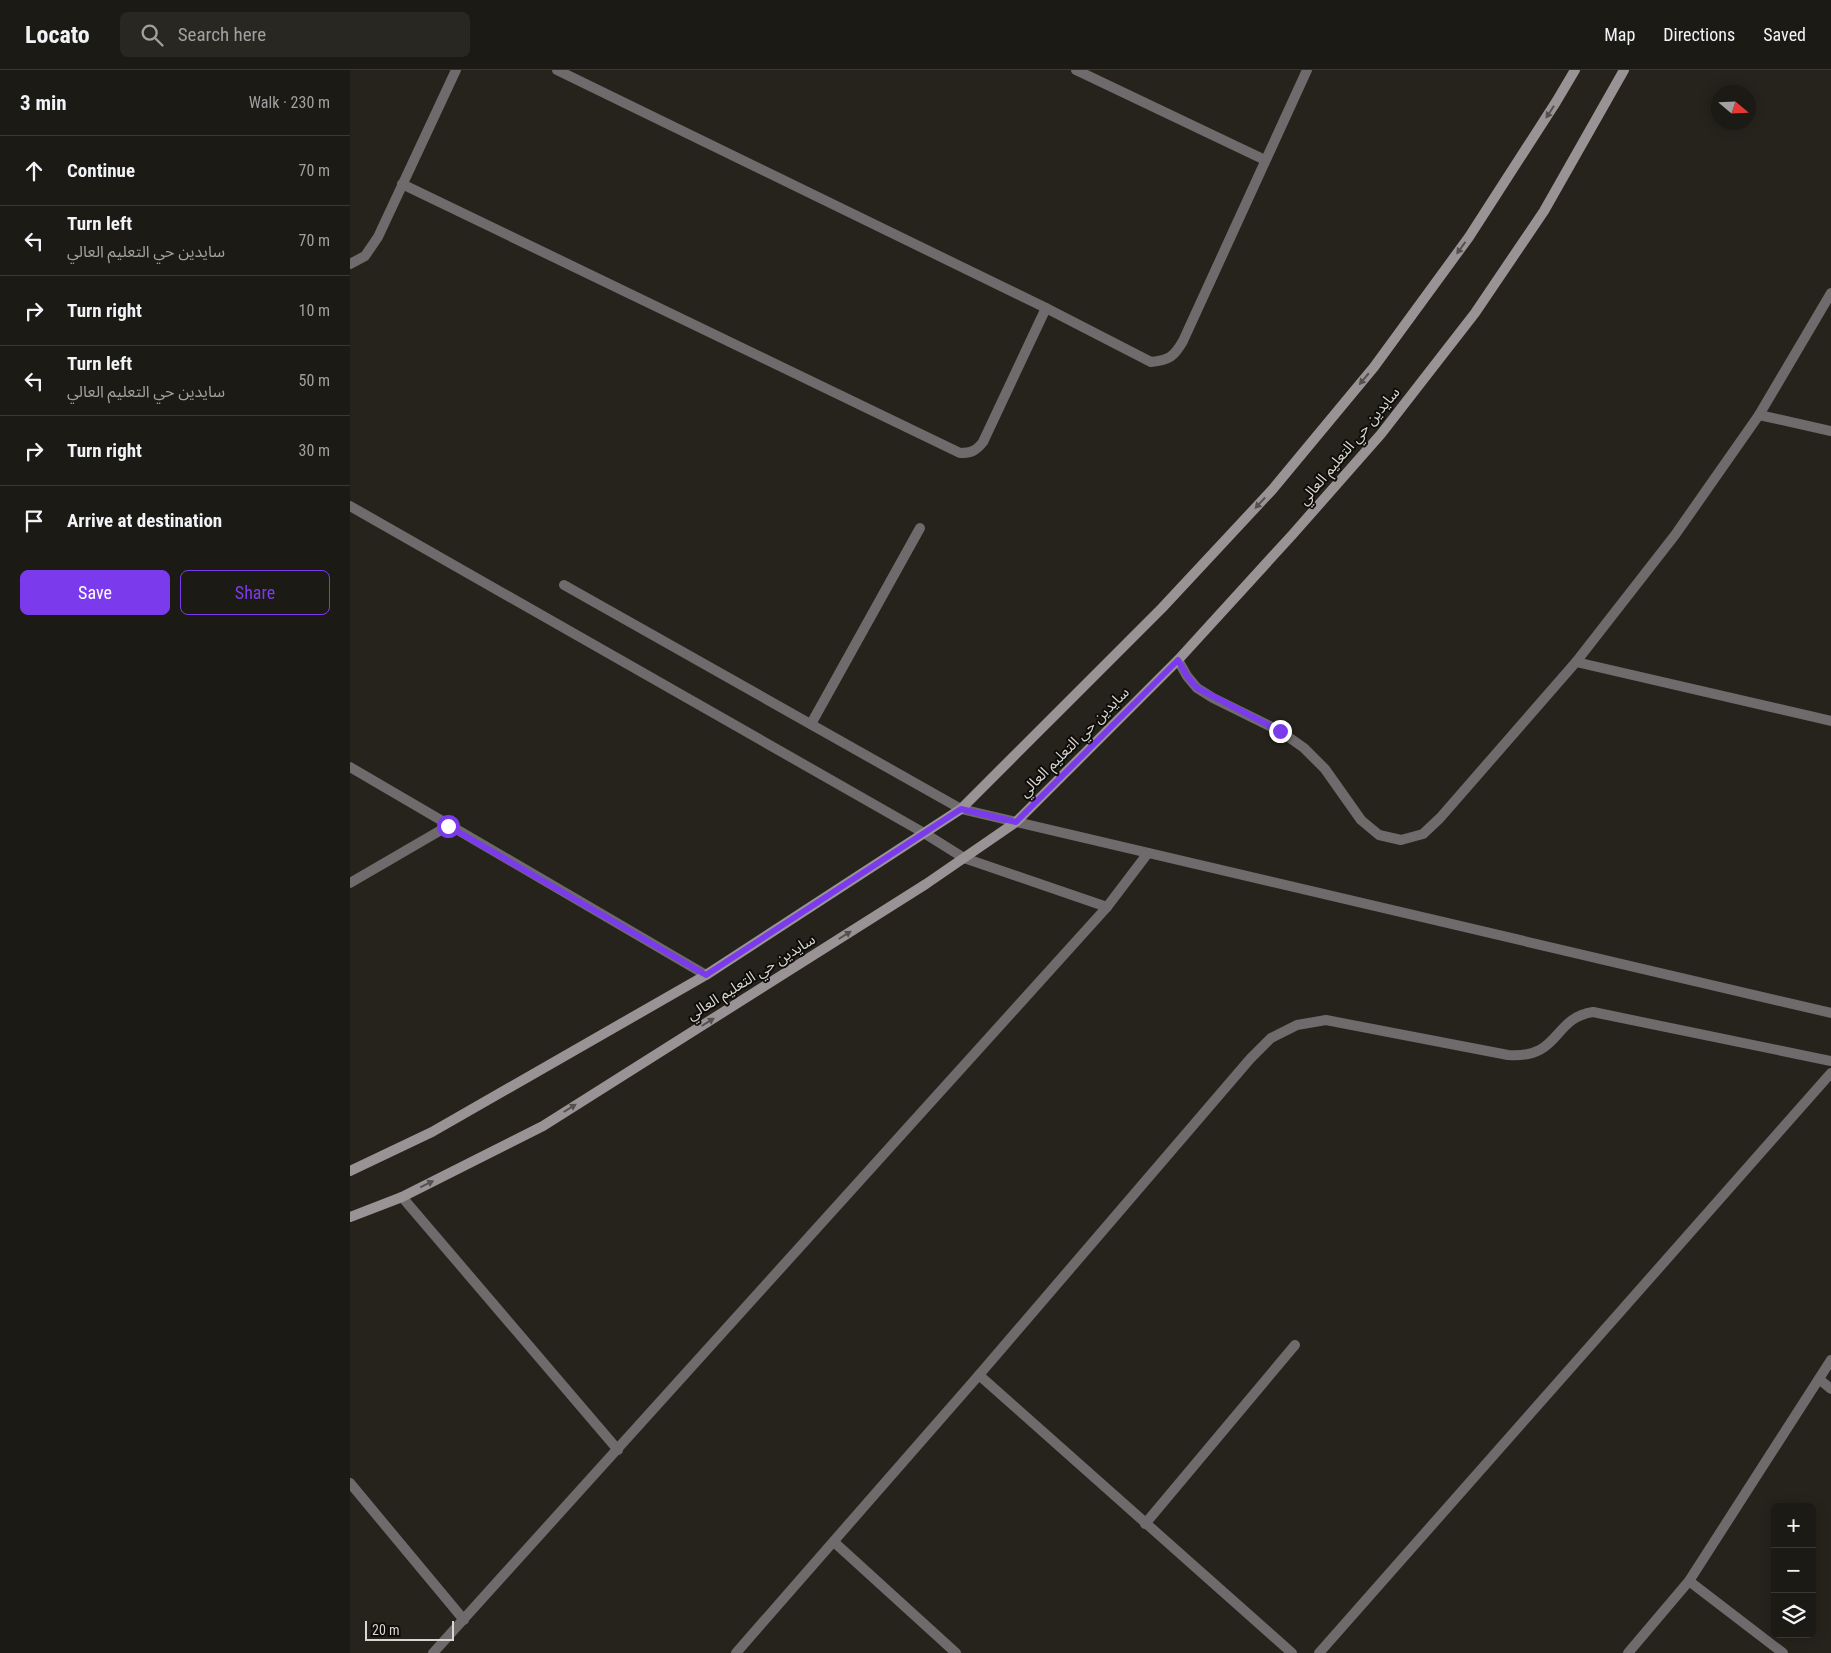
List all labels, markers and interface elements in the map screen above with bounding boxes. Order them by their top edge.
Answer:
search box [120,12,470,57]
text: Locato [25,21,90,49]
icon: search [138,21,166,49]
text: Search here [178,23,266,46]
text: Map [1604,24,1635,45]
text: Directions [1663,24,1735,45]
text: Saved [1763,24,1806,45]
north arrow [1711,85,1756,130]
text: 3 min [20,91,67,115]
text: Walk · 230 m [249,93,330,112]
one-way arrow [1545,105,1555,119]
icon: ahead [20,157,48,185]
text: Continue [67,159,135,182]
text: 70 m [298,161,330,180]
text: Turn left [67,212,132,235]
icon: left [20,227,48,255]
text: 70 m [298,231,330,250]
one-way arrow [1456,241,1466,255]
text: سايدين حي التعليم العالي [67,242,225,261]
icon: right [20,297,48,325]
text: Turn right [67,299,142,322]
text: 10 m [298,301,330,320]
text: Turn left [67,352,132,375]
icon: left [20,367,48,395]
text: 50 m [298,371,330,390]
one-way arrow [1359,372,1370,385]
text: سايدين حي التعليم العالي [67,382,225,401]
street label: سايدين حي التعليم العالي [1294,383,1406,510]
icon: right [20,437,48,465]
text: Turn right [67,439,142,462]
text: 30 m [298,441,330,460]
one-way arrow [1254,497,1266,509]
icon: arrive [20,507,48,535]
text: Arrive at destination [67,509,222,532]
button: Save [20,570,170,615]
button: Share [180,570,330,615]
street label: سايدين حي التعليم العالي [1015,683,1135,803]
route end [1269,720,1292,743]
route start [437,815,460,838]
street label: سايدين حي التعليم العالي [683,930,820,1026]
one-way arrow [839,930,852,939]
one-way arrow [701,1017,714,1026]
one-way arrow [564,1104,577,1113]
one-way arrow [420,1180,434,1188]
map controls [1771,1503,1816,1638]
button: + [1771,1503,1816,1548]
button: − [1771,1548,1816,1593]
button: layers [1771,1593,1816,1638]
scale bar [365,1618,454,1641]
text: 20 m [372,1622,400,1638]

